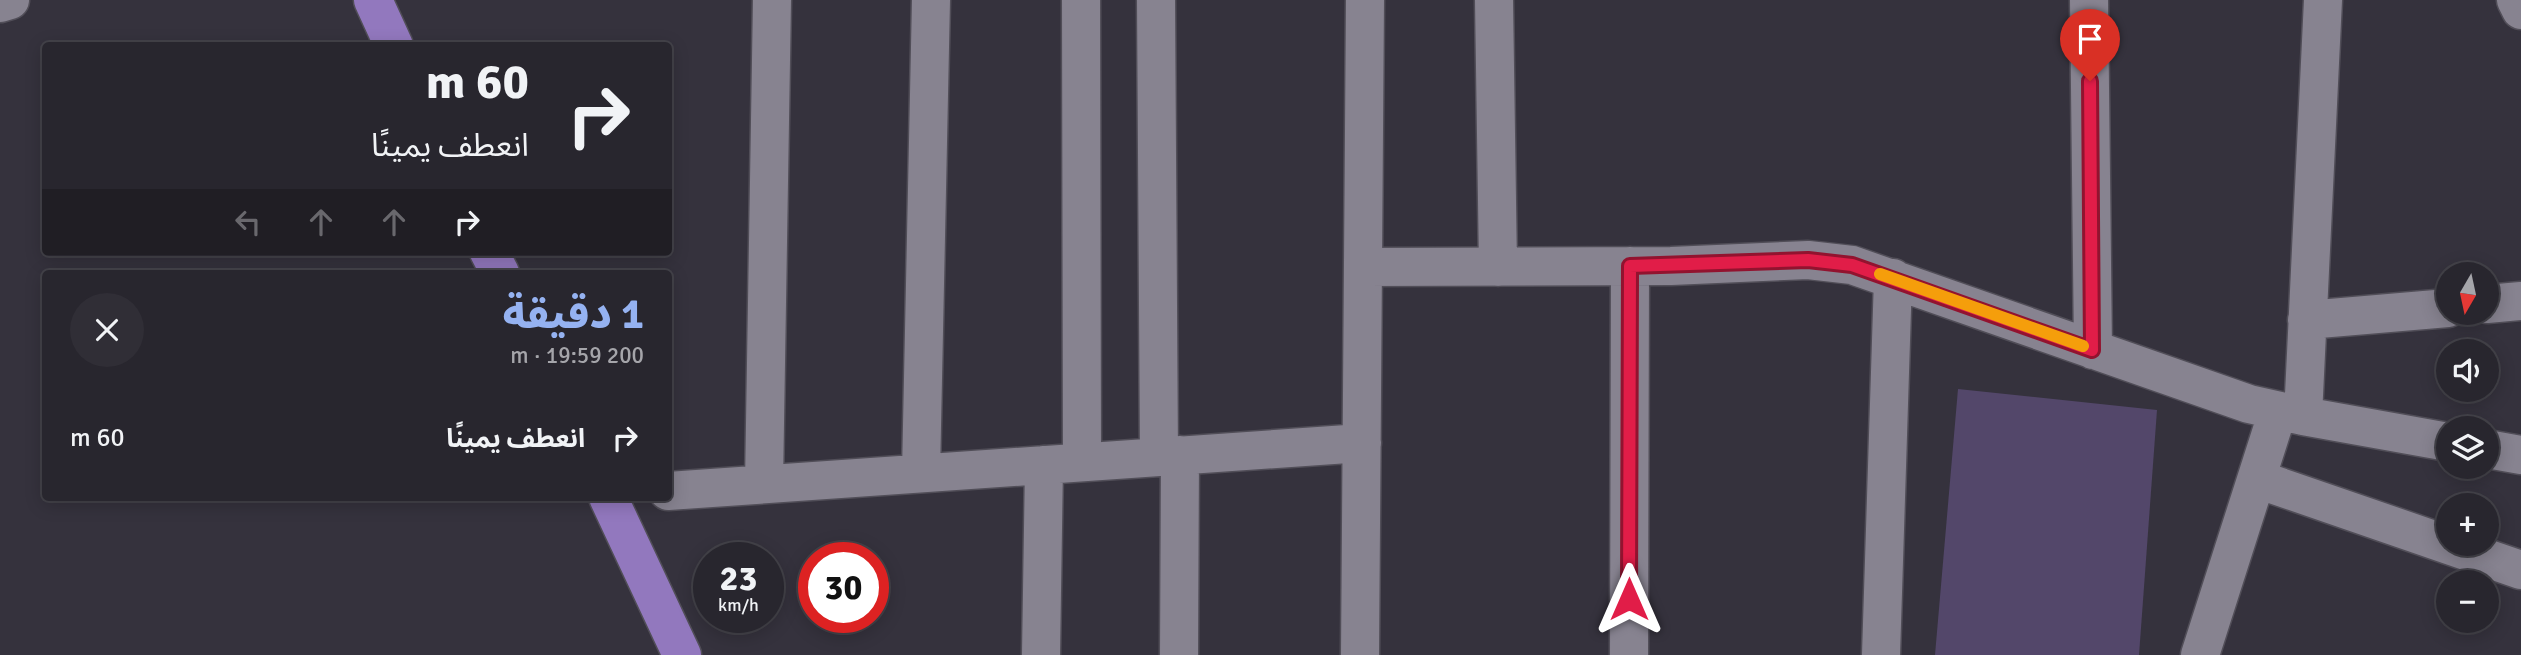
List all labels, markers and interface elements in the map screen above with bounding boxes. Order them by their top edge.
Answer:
pin [2060,9,2120,81]
icon: arrive [2071,20,2109,58]
text: 60 m [426,52,529,112]
icon: right [553,70,644,161]
text: انعطف يمينًا [371,126,529,165]
icon: left [229,203,267,241]
icon: ahead [302,203,340,241]
icon: ahead [375,203,413,241]
icon: right [448,203,486,241]
north arrow [2436,262,2499,326]
map controls [2436,262,2499,633]
text: 1 دقيقة [502,289,644,340]
button: close [70,293,144,367]
button: sound [2436,339,2499,402]
text: 200 m · 19:59 [510,341,644,370]
button: layers [2436,416,2499,479]
icon: right [606,419,644,457]
text: 60 m [70,422,125,454]
text: انعطف يمينًا [446,423,585,455]
button: + [2436,493,2499,556]
speed limit sign: 30 [798,542,889,633]
text: 23 [720,557,757,600]
position arrow [1592,562,1666,636]
button: − [2436,570,2499,633]
text: km/h [718,594,759,616]

